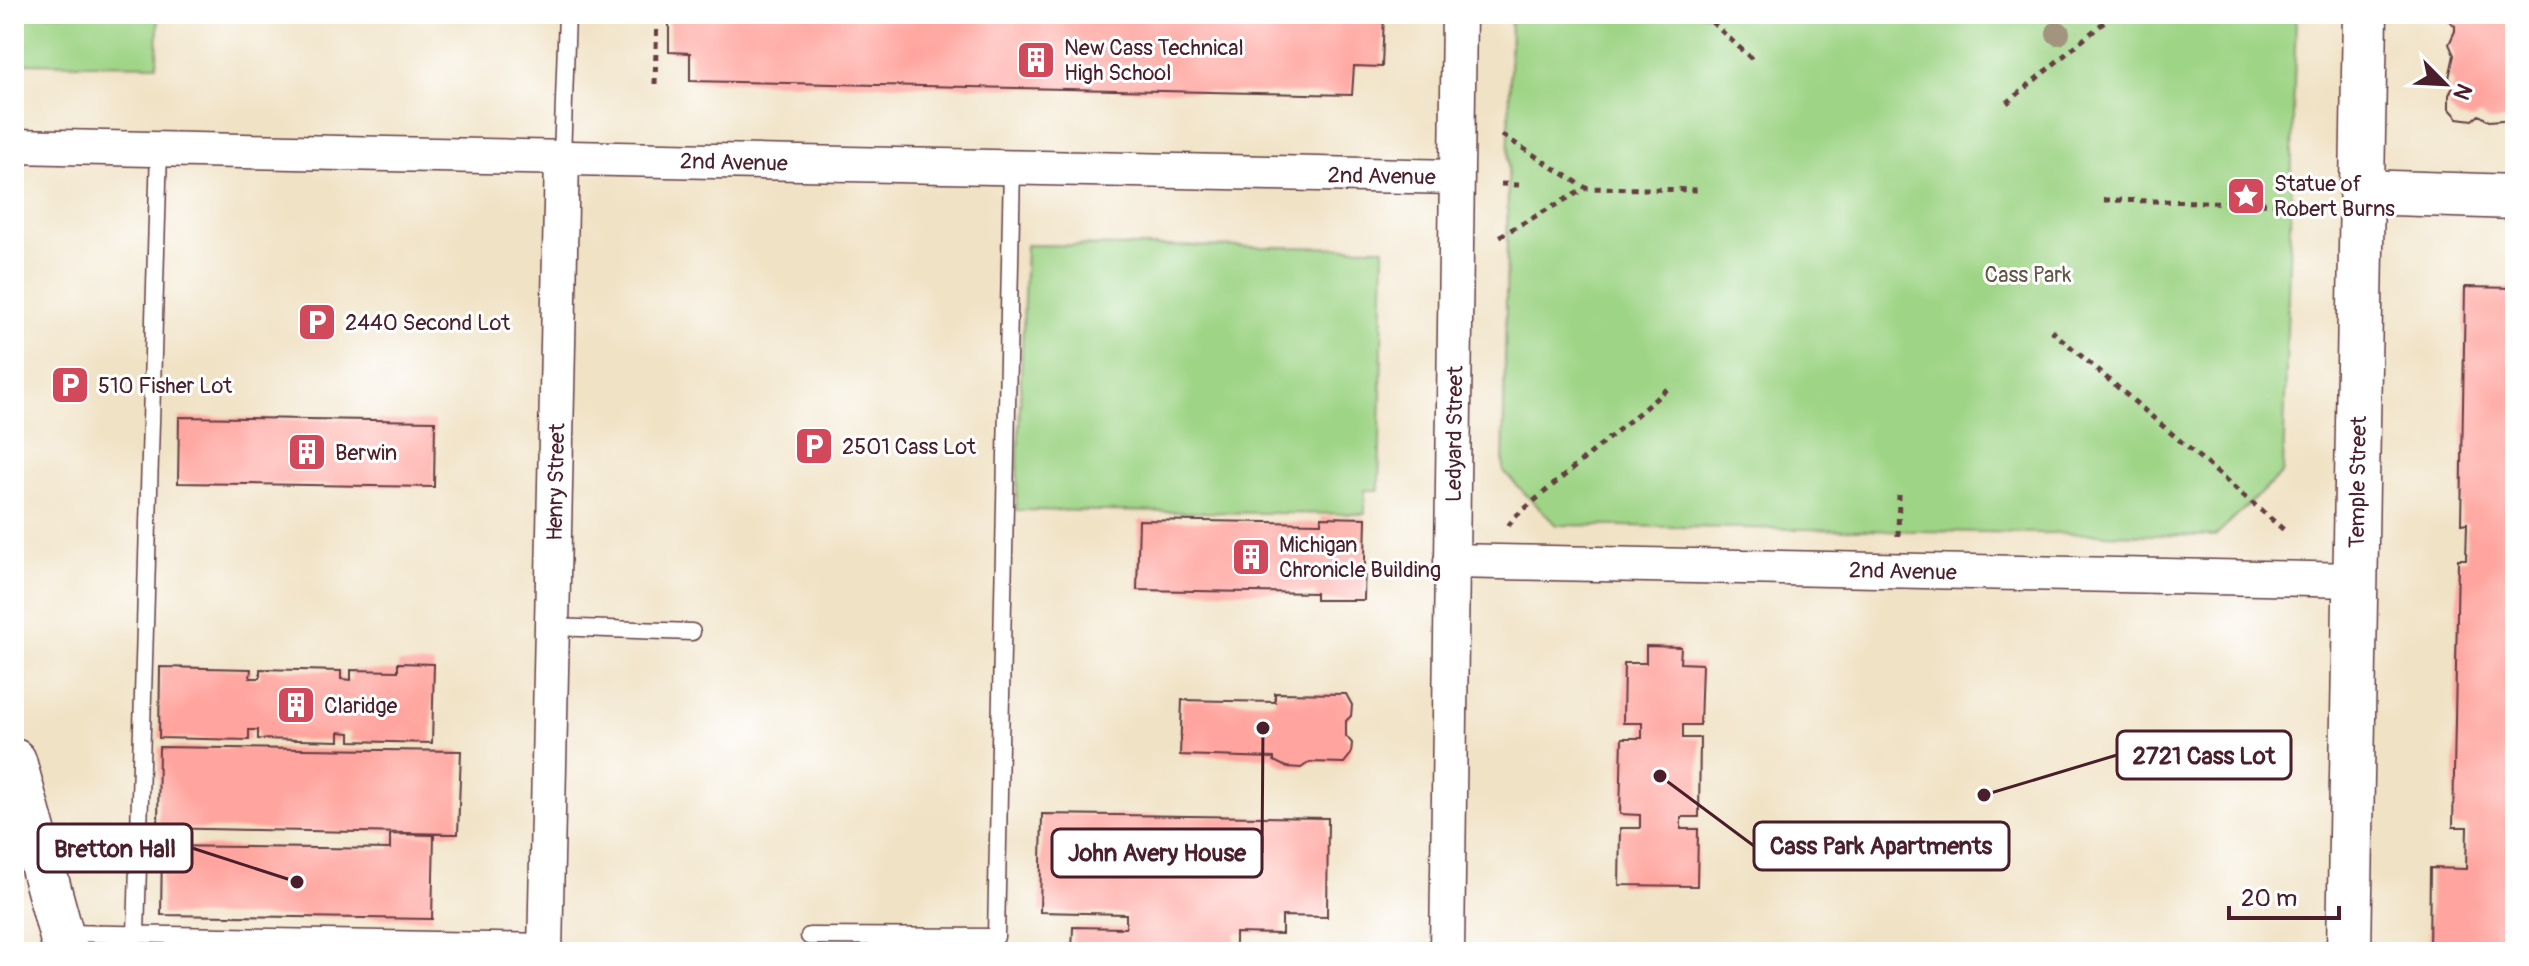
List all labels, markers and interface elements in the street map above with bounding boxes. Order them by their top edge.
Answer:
place label: New Cass Technical High School [1064,34,1244,87]
building icon: New Cass Technical High School [1015,39,1057,81]
north arrow [2405,44,2485,124]
text: N [2446,79,2478,104]
street label: 2nd Avenue [680,147,788,178]
street label: 2nd Avenue [1327,161,1436,192]
place label: Statue of Robert Burns [2274,170,2395,223]
place icon: Statue of Robert Burns [2225,175,2267,217]
park label: Cass Park [1985,261,2071,289]
parking icon: 2440 Second Lot [296,301,338,343]
place label: 2440 Second Lot [345,309,510,337]
parking icon: 510 Fisher Lot [49,364,91,406]
street label: Ledyard Street [1440,366,1469,502]
place label: 510 Fisher Lot [98,372,232,400]
street label: Temple Street [2343,416,2373,548]
street label: Henry Street [541,423,571,541]
parking icon: 2501 Cass Lot [793,425,835,467]
building icon: Berwin [286,431,328,473]
place label: 2501 Cass Lot [842,433,976,461]
place label: Berwin [335,439,397,467]
place label: Michigan Chronicle Building [1279,531,1441,584]
building icon: Michigan Chronicle Building [1230,536,1272,578]
street label: 2nd Avenue [1849,556,1957,587]
building icon: Claridge [275,684,317,726]
place label: Claridge [324,692,398,720]
callout: 2721 Cass Lot [2117,731,2291,779]
text: 2721 Cass Lot [2133,742,2277,771]
callout: Cass Park Apartments [1754,822,2009,870]
callout: Bretton Hall [38,824,192,872]
callout: John Avery House [1052,829,1262,877]
text: Cass Park Apartments [1770,832,1993,861]
text: Bretton Hall [54,835,176,864]
text: John Avery House [1068,839,1247,868]
scale bar [2229,870,2339,920]
text: 20 m [2241,884,2297,913]

